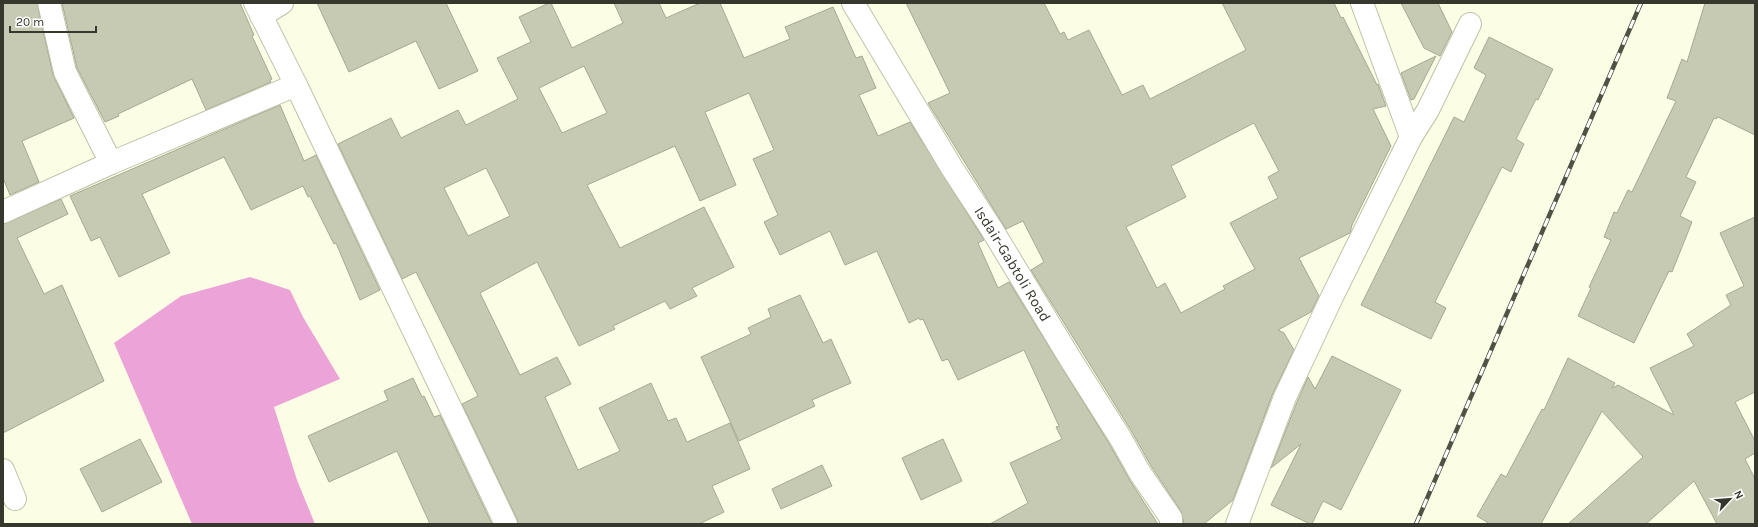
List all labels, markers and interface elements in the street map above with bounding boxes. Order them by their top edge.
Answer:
scale bar [10,8,96,34]
text: 20 m [16,15,44,29]
street label: Isdair-Gabtoli Road [970,203,1055,325]
north arrow [1710,479,1750,519]
text: N [1731,488,1746,501]

